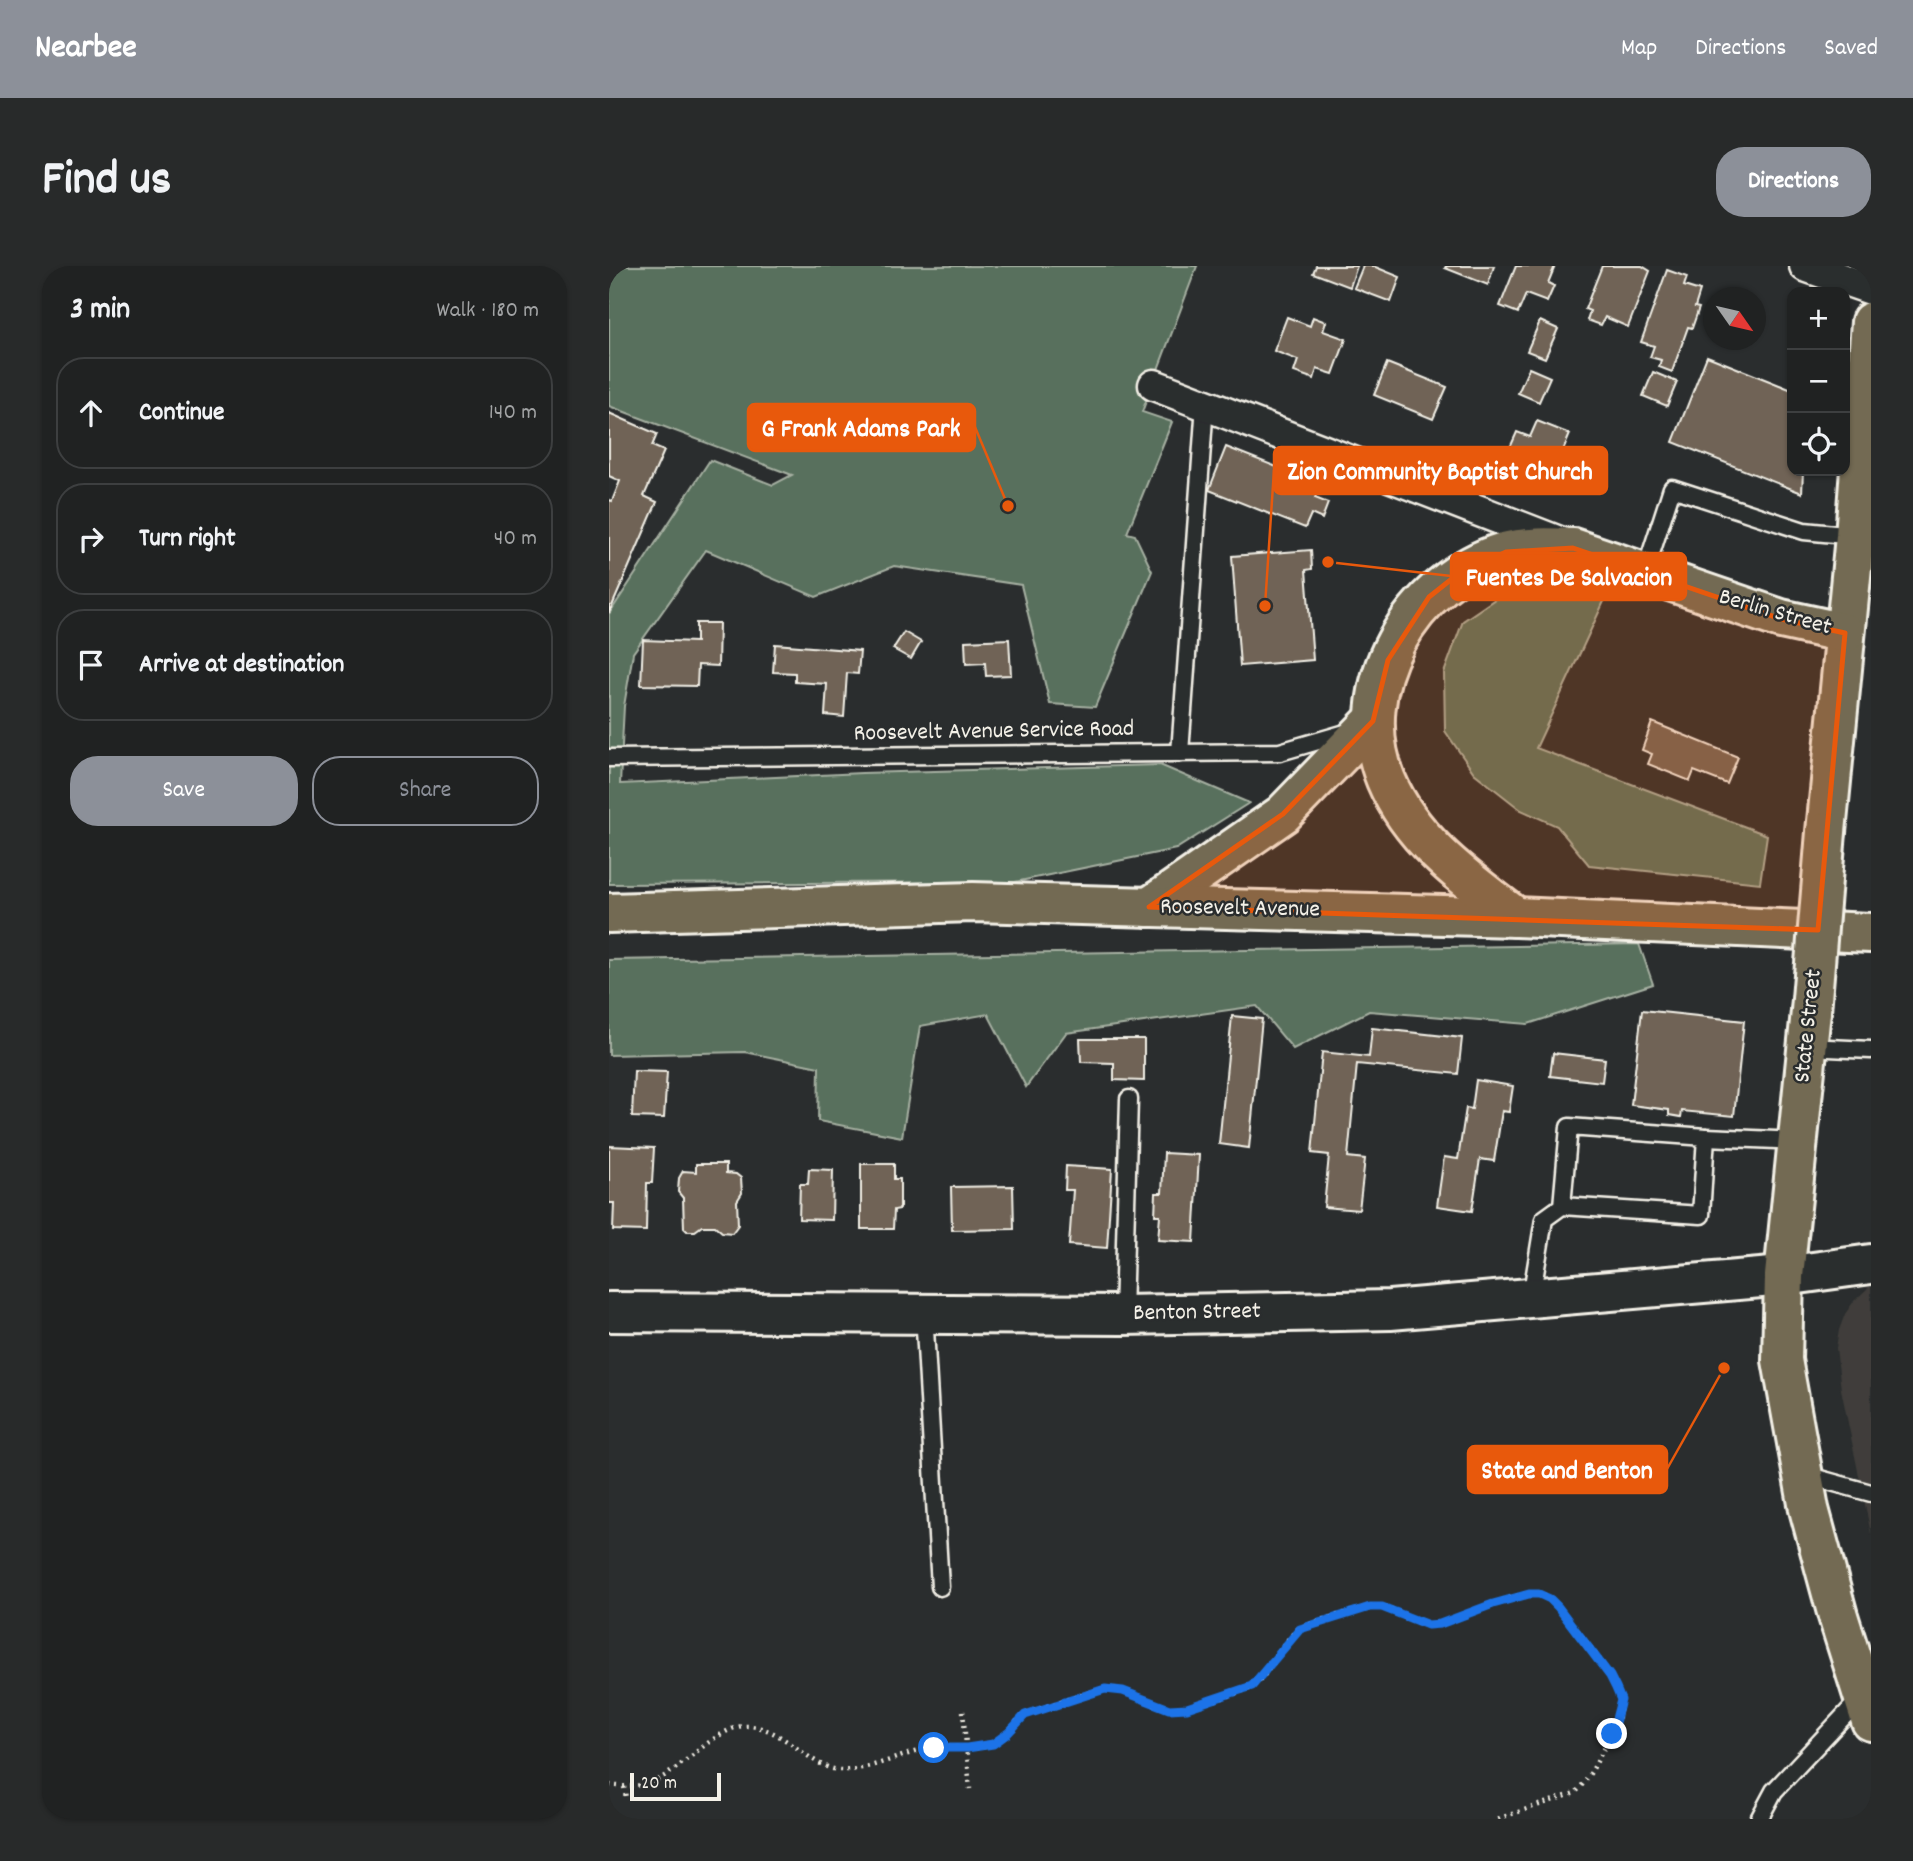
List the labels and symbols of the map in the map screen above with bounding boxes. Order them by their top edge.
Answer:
north arrow [1703,287,1766,350]
callout: G Frank Adams Park [748,404,975,451]
text: G Frank Adams Park [762,412,961,449]
callout: Zion Community Baptist Church [1274,447,1607,494]
text: Zion Community Baptist Church [1287,455,1593,492]
callout: Fuentes De Salvacion [1451,553,1686,600]
text: Fuentes De Salvacion [1466,561,1672,598]
street label: Berlin Street [1715,581,1835,645]
street label: Roosevelt Avenue Service Road [853,713,1135,751]
street label: Roosevelt Avenue [1160,891,1320,927]
street label: State Street [1786,967,1832,1084]
street label: Benton Street [1133,1295,1261,1331]
callout: State and Benton [1468,1446,1667,1493]
text: State and Benton [1481,1454,1653,1491]
route end [1596,1718,1627,1749]
route start [918,1732,949,1763]
scale bar [630,1770,721,1802]

